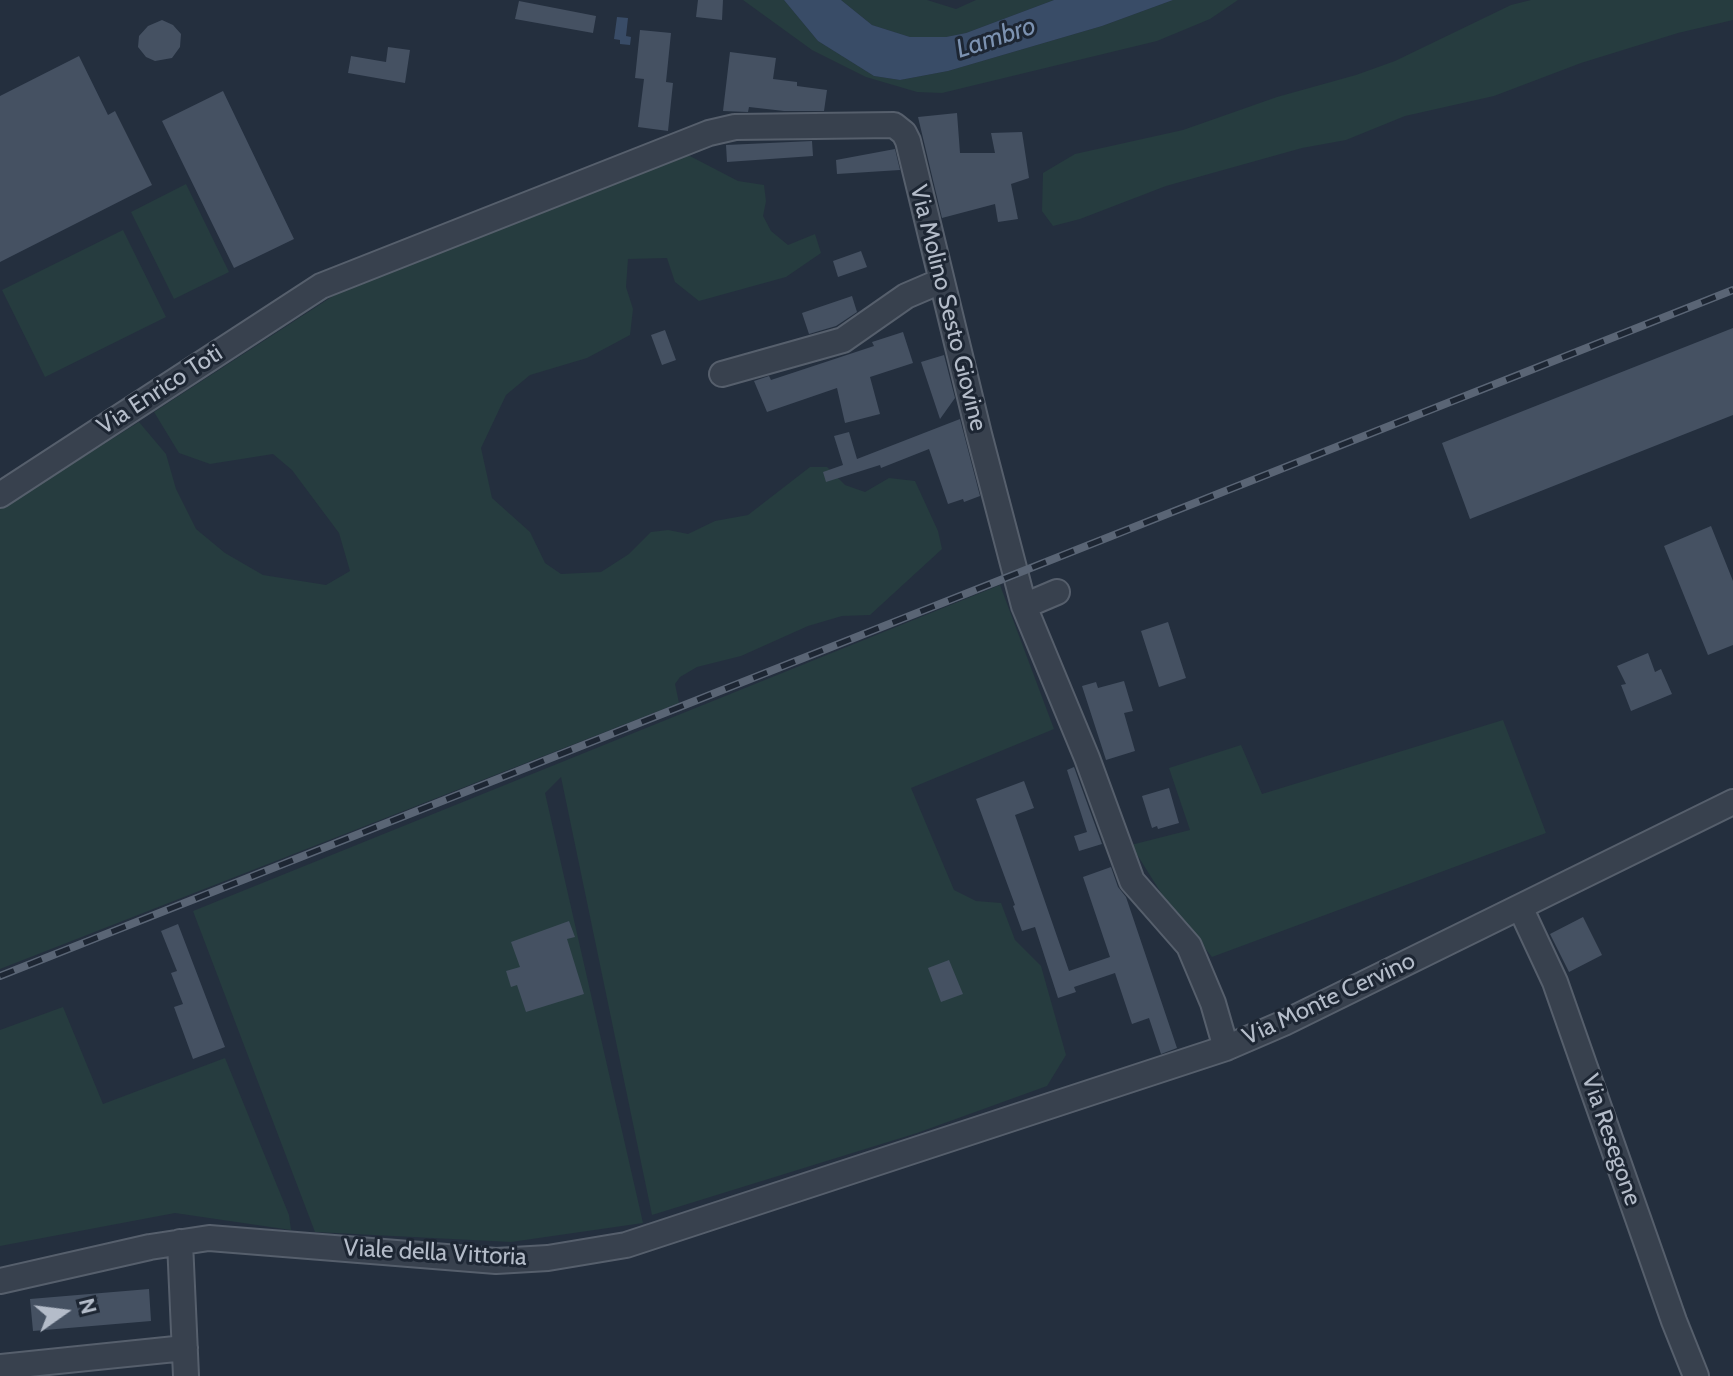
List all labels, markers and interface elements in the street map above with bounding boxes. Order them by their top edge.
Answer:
water label: Lambro [952,11,1040,65]
street label: Via Molino Sesto Giovine [904,182,992,434]
street label: Via Enrico Toti [92,339,228,441]
street label: Via Monte Cervino [1238,946,1420,1052]
street label: Via Resegone [1575,1071,1647,1209]
street label: Viale della Vittoria [343,1234,527,1272]
north arrow [24,1272,104,1352]
text: N [73,1295,103,1317]

